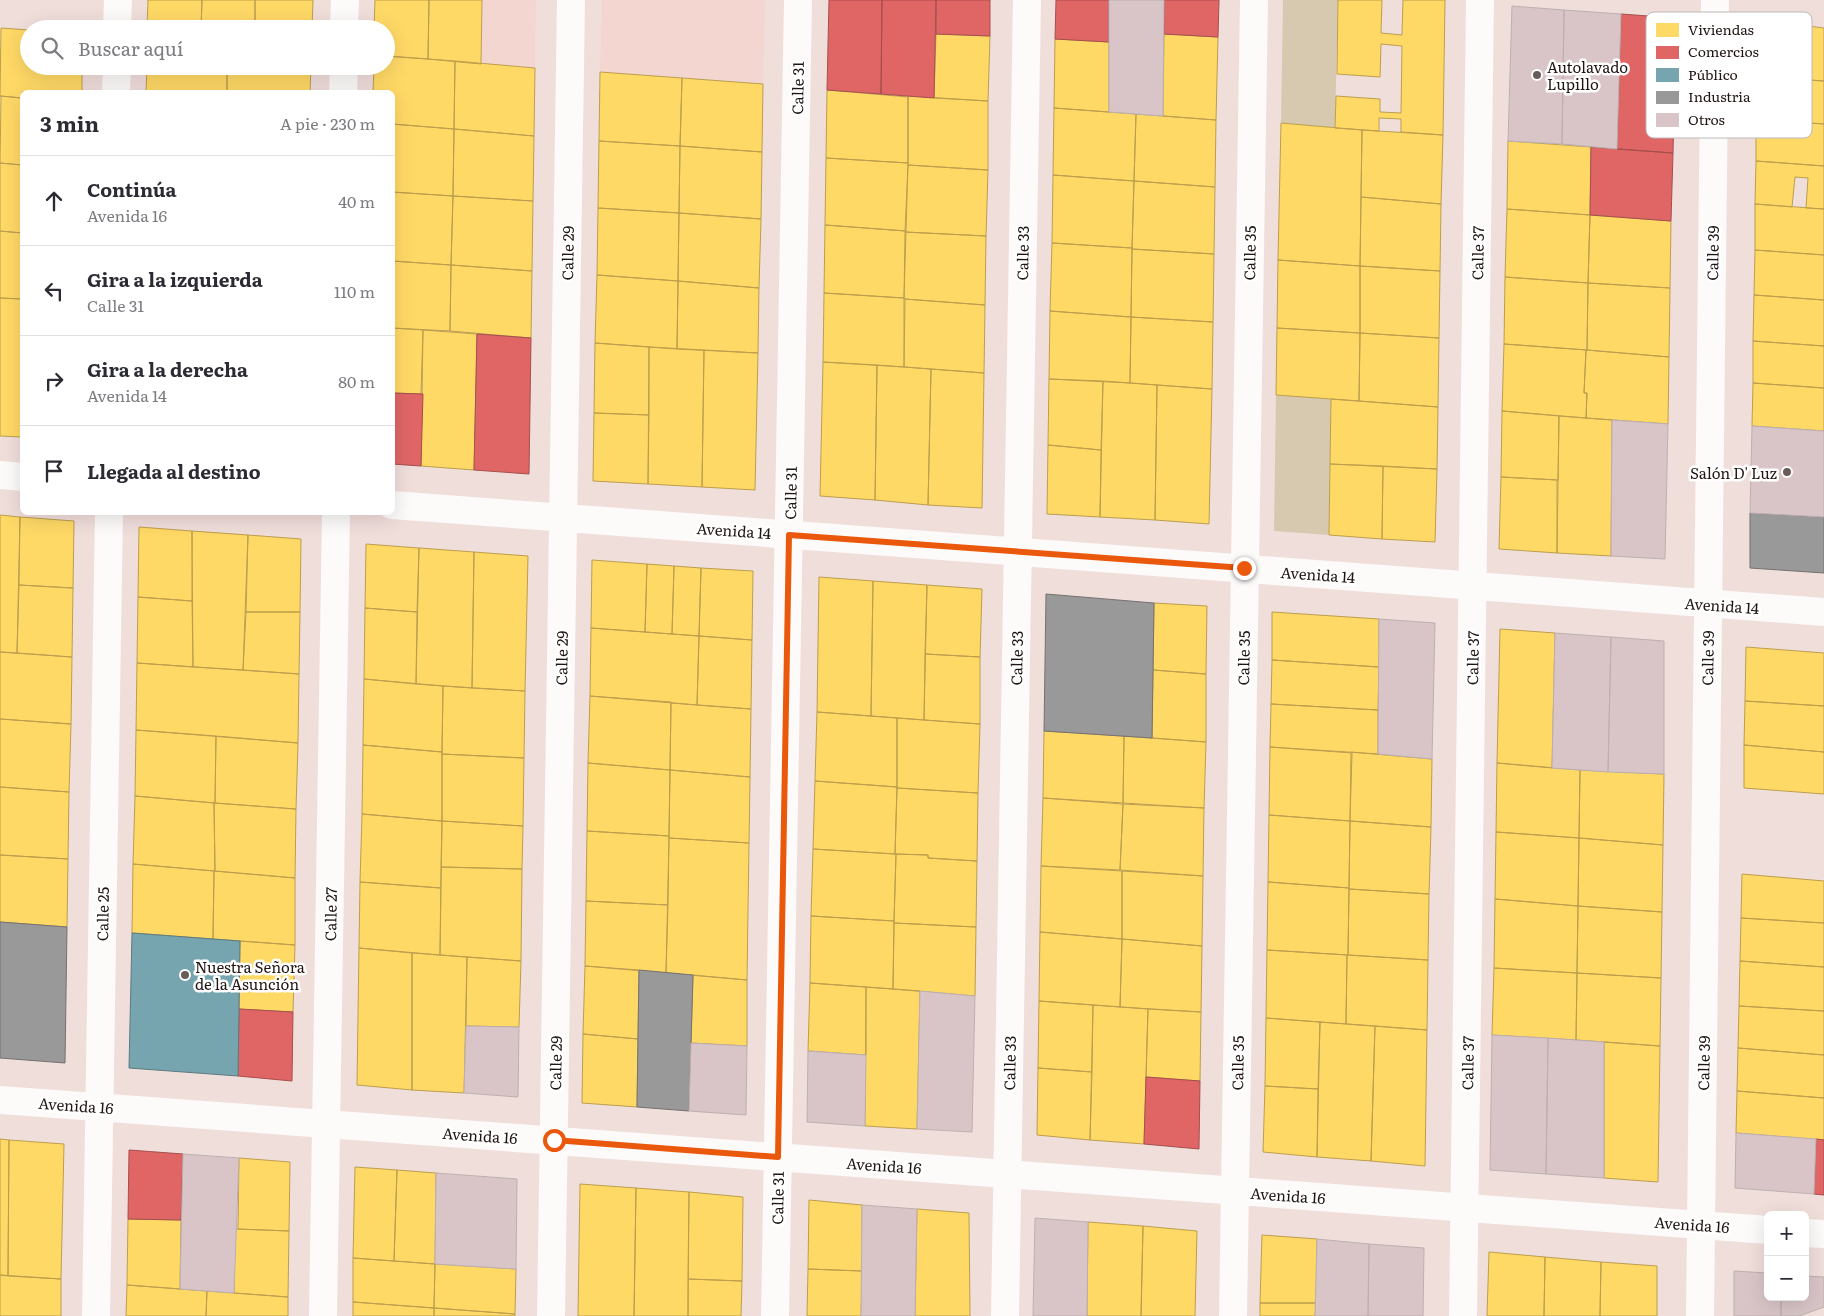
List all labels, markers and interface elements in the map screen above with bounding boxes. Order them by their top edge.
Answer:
legend [1646,12,1812,138]
text: Viviendas [1688,19,1754,39]
search box [20,20,395,75]
icon: search [38,34,66,62]
text: Buscar aquí [78,34,183,62]
text: Comercios [1688,41,1759,61]
place label: Autolavado Lupillo [1547,55,1628,95]
street label: Calle 31 [785,61,809,115]
text: Público [1688,64,1738,84]
marker: Autolavado Lupillo [1531,69,1543,81]
text: Industria [1688,86,1751,106]
text: 3 min [40,107,99,138]
text: Otros [1688,109,1725,129]
text: A pie · 230 m [280,111,375,135]
text: Continúa [87,175,177,203]
icon: ahead [40,187,68,215]
text: 40 m [338,189,375,213]
text: Avenida 16 [87,203,167,227]
street label: Calle 29 [555,225,579,280]
street label: Calle 33 [1010,225,1034,281]
street label: Calle 35 [1237,225,1261,281]
street label: Calle 37 [1465,225,1489,280]
street label: Calle 39 [1700,225,1724,281]
text: Gira a la izquierda [87,265,263,293]
icon: left [40,277,68,305]
text: 110 m [334,279,375,303]
text: Calle 31 [87,293,144,317]
text: Gira a la derecha [87,355,248,383]
icon: right [40,367,68,395]
text: 80 m [338,369,375,393]
text: Avenida 14 [87,383,167,407]
icon: arrive [40,457,68,485]
text: Llegada al destino [87,457,261,485]
place label: Salón D' Luz [1690,461,1777,484]
street label: Calle 31 [778,466,802,520]
marker: Salón D' Luz [1781,466,1793,478]
street label: Avenida 14 [696,516,772,544]
route end [1233,557,1256,580]
street label: Avenida 14 [1280,560,1356,588]
street label: Avenida 14 [1684,591,1760,619]
street label: Calle 29 [549,630,573,685]
street label: Calle 33 [1004,630,1028,686]
street label: Calle 35 [1231,630,1255,686]
street label: Calle 37 [1460,630,1484,685]
street label: Calle 39 [1695,630,1719,686]
street label: Calle 25 [90,886,114,941]
street label: Calle 27 [318,886,342,941]
place label: Nuestra Señora de la Asunción [195,955,306,995]
marker: Nuestra Señora de la Asunción [179,969,191,981]
street label: Calle 29 [543,1035,567,1090]
street label: Calle 33 [997,1035,1021,1091]
street label: Calle 35 [1225,1035,1249,1091]
street label: Calle 37 [1455,1035,1479,1090]
street label: Calle 39 [1691,1035,1715,1091]
street label: Avenida 16 [38,1091,114,1119]
street label: Avenida 16 [442,1121,518,1149]
route start [543,1129,566,1152]
street label: Avenida 16 [846,1151,922,1179]
street label: Calle 31 [765,1171,789,1225]
street label: Avenida 16 [1250,1181,1326,1209]
street label: Avenida 16 [1654,1210,1730,1238]
map controls [1764,1211,1809,1301]
button: + [1764,1211,1809,1256]
button: − [1764,1256,1809,1301]

